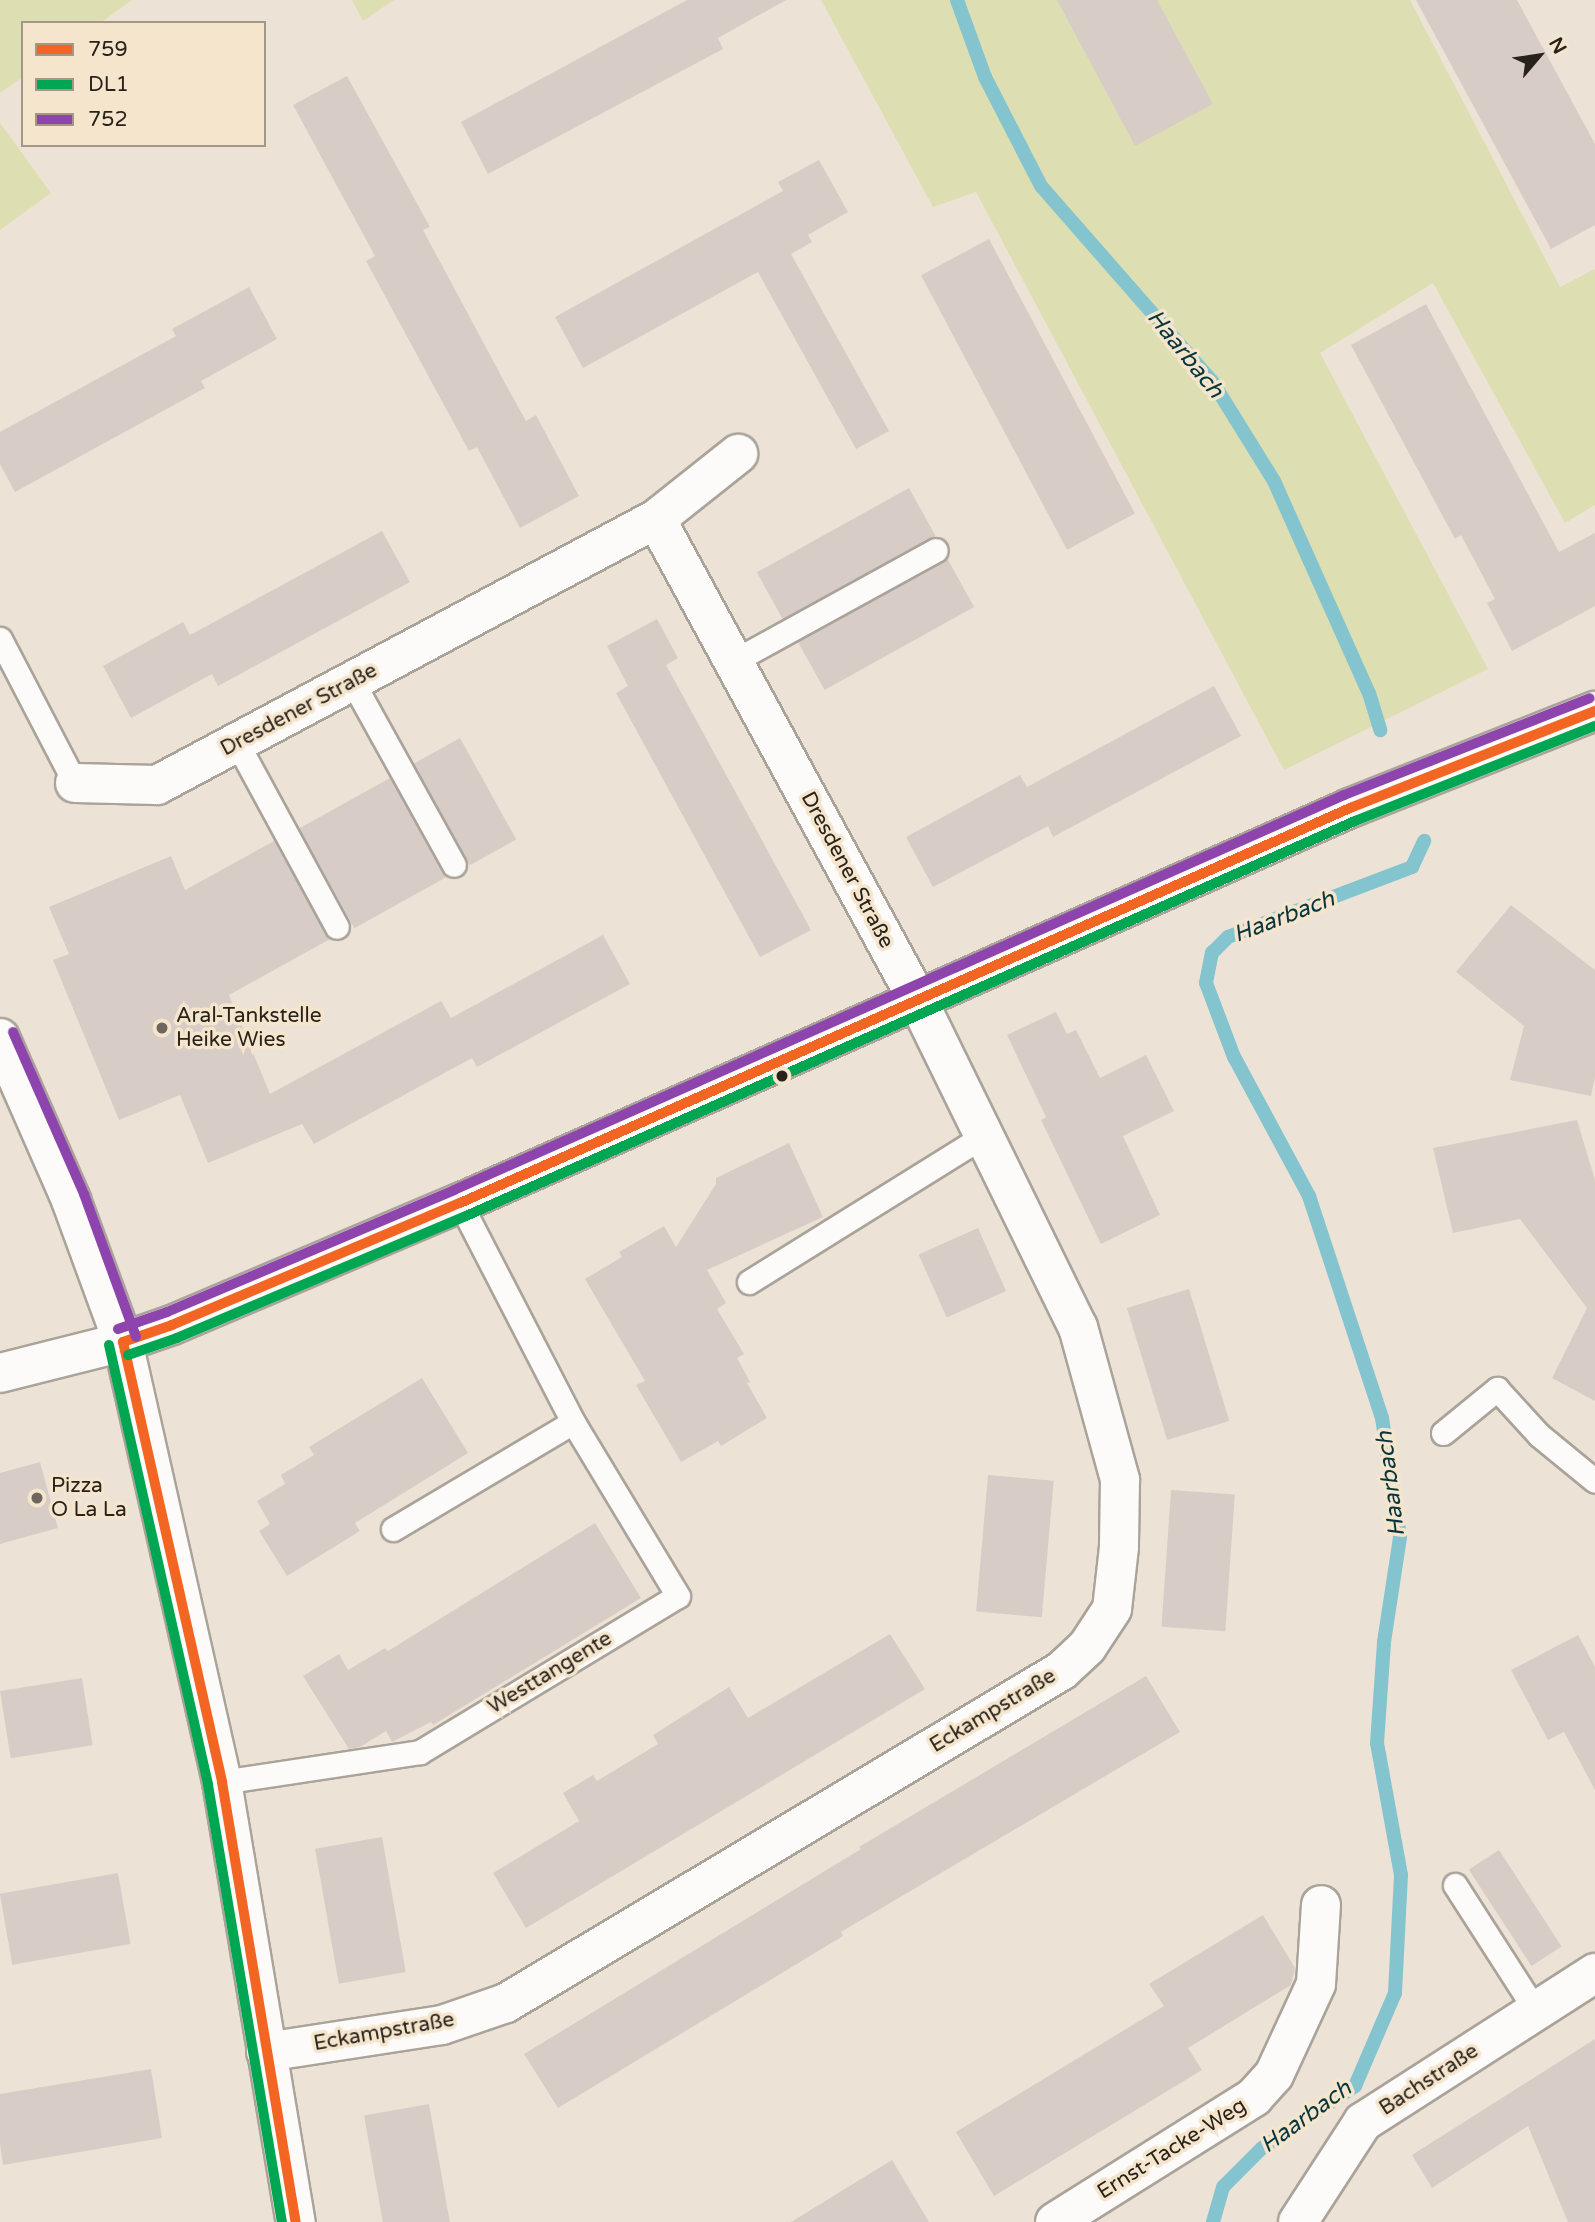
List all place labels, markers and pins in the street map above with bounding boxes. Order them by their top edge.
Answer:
place label: Aral-Tankstelle Heike Wies [176,1003,322,1053]
marker: Aral-Tankstelle Heike Wies [154,1020,170,1036]
unlabelled marker [775,1069,789,1083]
place label: Pizza O La La [51,1473,127,1523]
marker: Pizza O La La [29,1490,45,1506]

